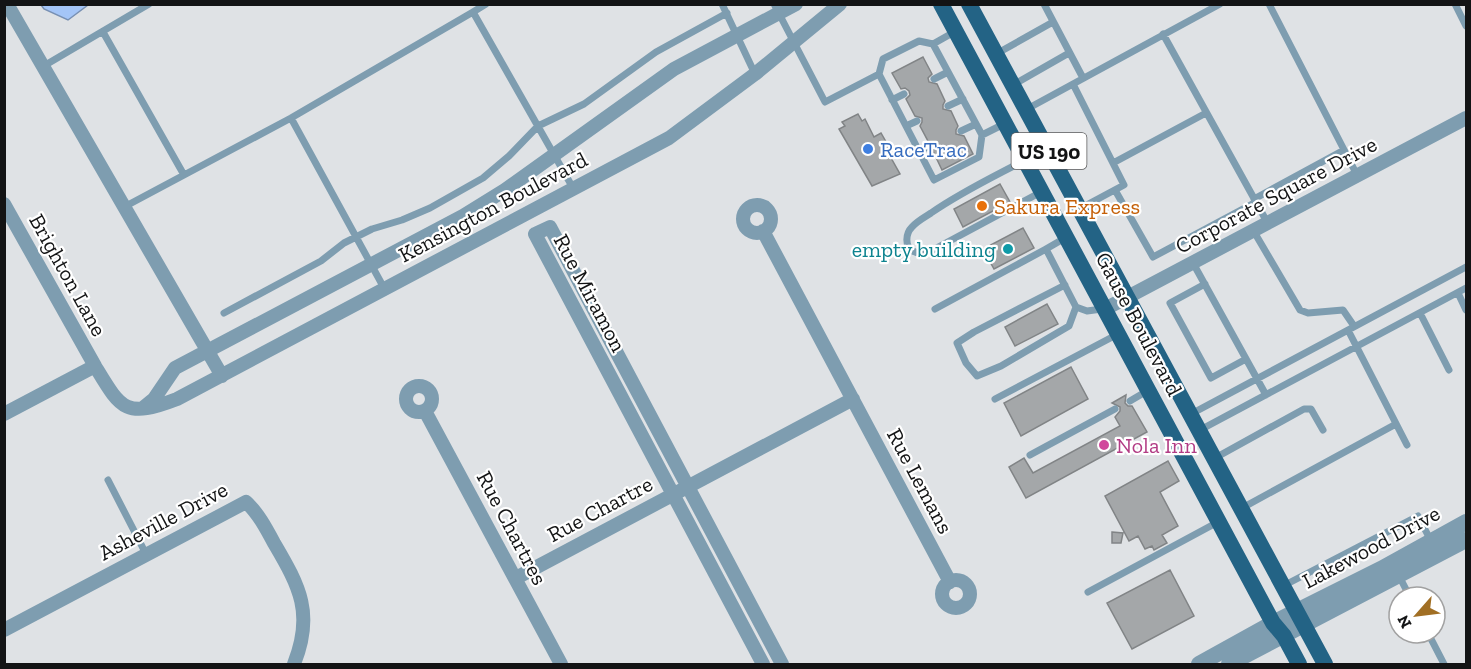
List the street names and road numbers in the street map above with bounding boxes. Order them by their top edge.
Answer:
street label: Corporate Square Drive [1171,130,1381,260]
road number: US 190 [1012,133,1086,169]
street label: Kensington Boulevard [394,146,592,268]
street label: Brighton Lane [23,209,113,341]
street label: Rue Miramon [548,229,633,357]
street label: Gause Boulevard [1090,247,1188,401]
street label: Rue Lemans [881,424,959,538]
street label: Rue Chartres [471,466,553,590]
street label: Rue Chartre [543,470,657,548]
street label: Asheville Drive [94,476,232,566]
street label: Lakewood Drive [1298,499,1444,595]

